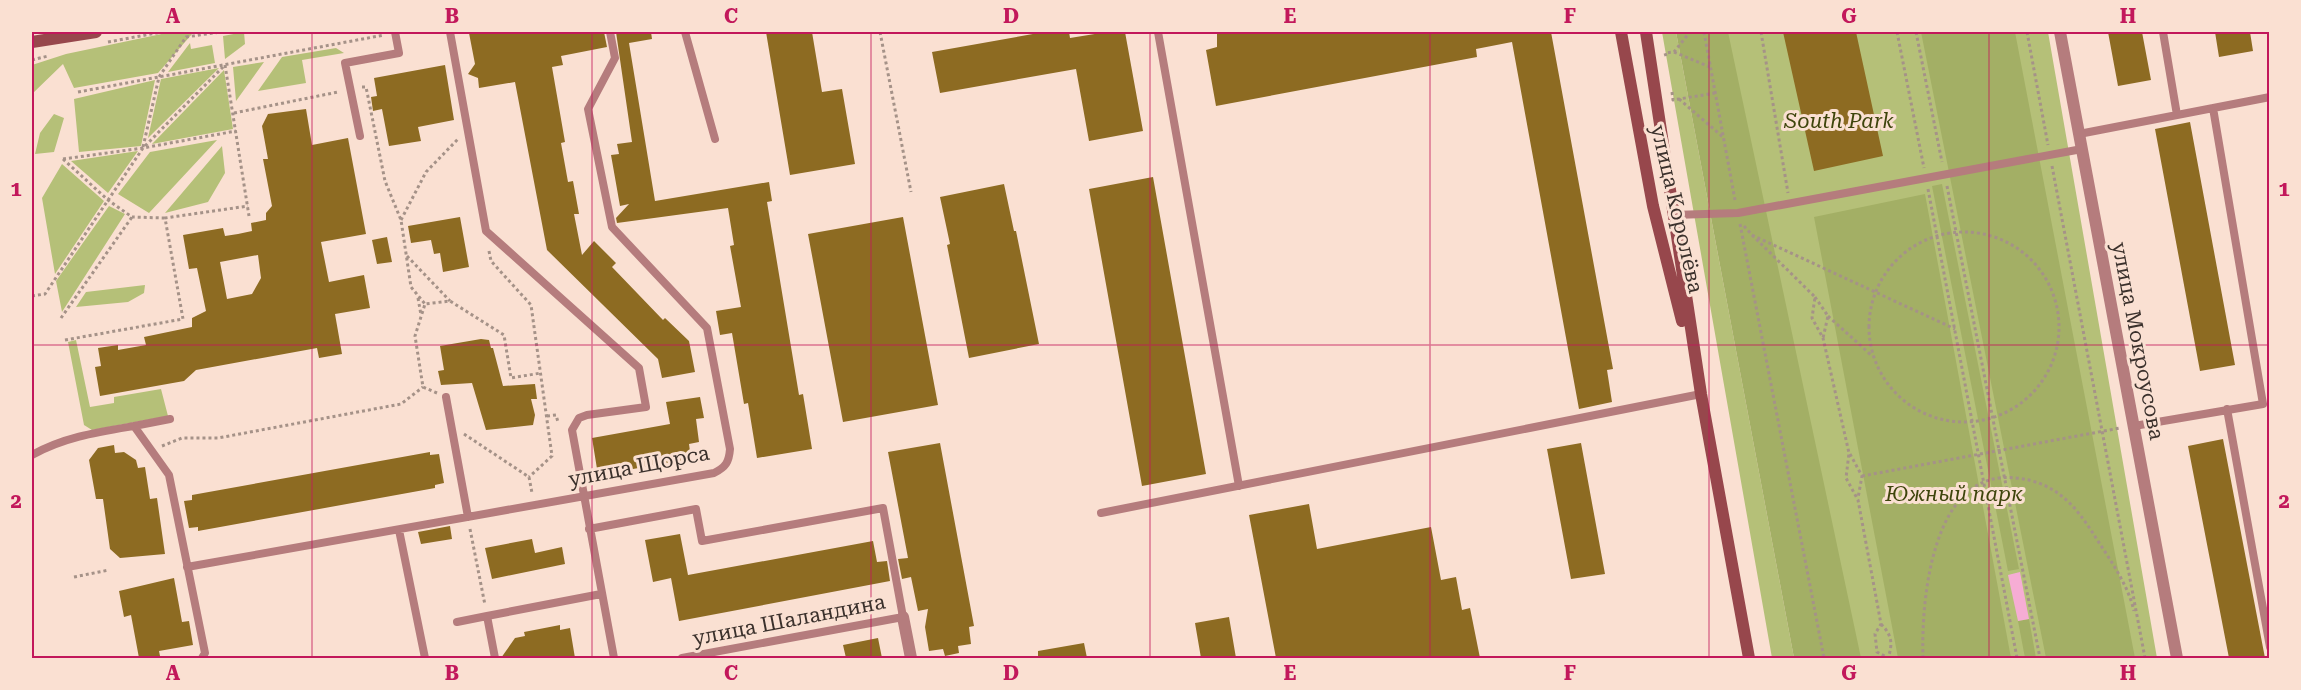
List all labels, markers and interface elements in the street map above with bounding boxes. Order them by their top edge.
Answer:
text: A [166,4,181,28]
text: B [445,4,459,28]
text: C [724,4,738,28]
text: D [1003,4,1019,28]
text: E [1284,4,1297,28]
text: F [1564,4,1576,28]
text: G [1841,4,1857,28]
text: H [2120,4,2136,28]
park label: South Park [1783,109,1894,133]
street label: улица Королёва [1646,123,1708,296]
text: 1 [10,177,22,201]
text: 1 [2278,177,2290,201]
street label: улица Мокроусова [2107,240,2169,443]
street label: улица Щорса [566,440,712,491]
park label: Южный парк [1884,482,2023,506]
text: 2 [10,489,22,513]
text: 2 [2278,489,2290,513]
street label: улица Шаландина [691,589,888,650]
text: A [166,661,181,685]
text: B [445,661,459,685]
text: C [724,661,738,685]
text: D [1003,661,1019,685]
text: E [1284,661,1297,685]
text: F [1564,661,1576,685]
text: G [1841,661,1857,685]
text: H [2120,661,2136,685]

